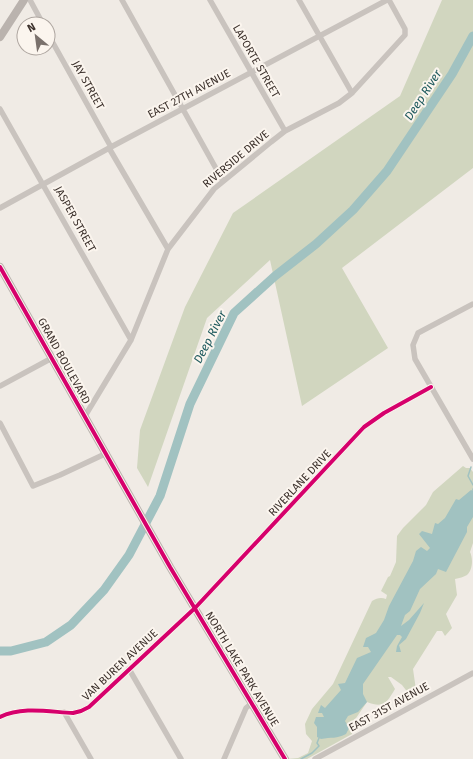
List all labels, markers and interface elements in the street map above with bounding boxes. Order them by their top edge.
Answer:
north arrow [16,16,56,56]
text: N [25,20,38,35]
street label: LAPORTE STREET [230,22,282,100]
street label: JAY STREET [69,58,107,112]
street label: EAST 27TH AVENUE [145,67,233,121]
water label: Deep River [402,67,445,123]
street label: RIVERSIDE DRIVE [200,127,272,191]
street label: JASPER STREET [52,184,99,254]
water label: Deep River [191,308,229,366]
street label: GRAND BOULEVARD [35,316,93,406]
street label: RIVERLANE DRIVE [266,447,334,519]
street label: NORTH LAKE PARK AVENUE [203,609,282,729]
street label: VAN BUREN AVENUE [80,627,161,703]
street label: EAST 31ST AVENUE [347,680,431,734]

